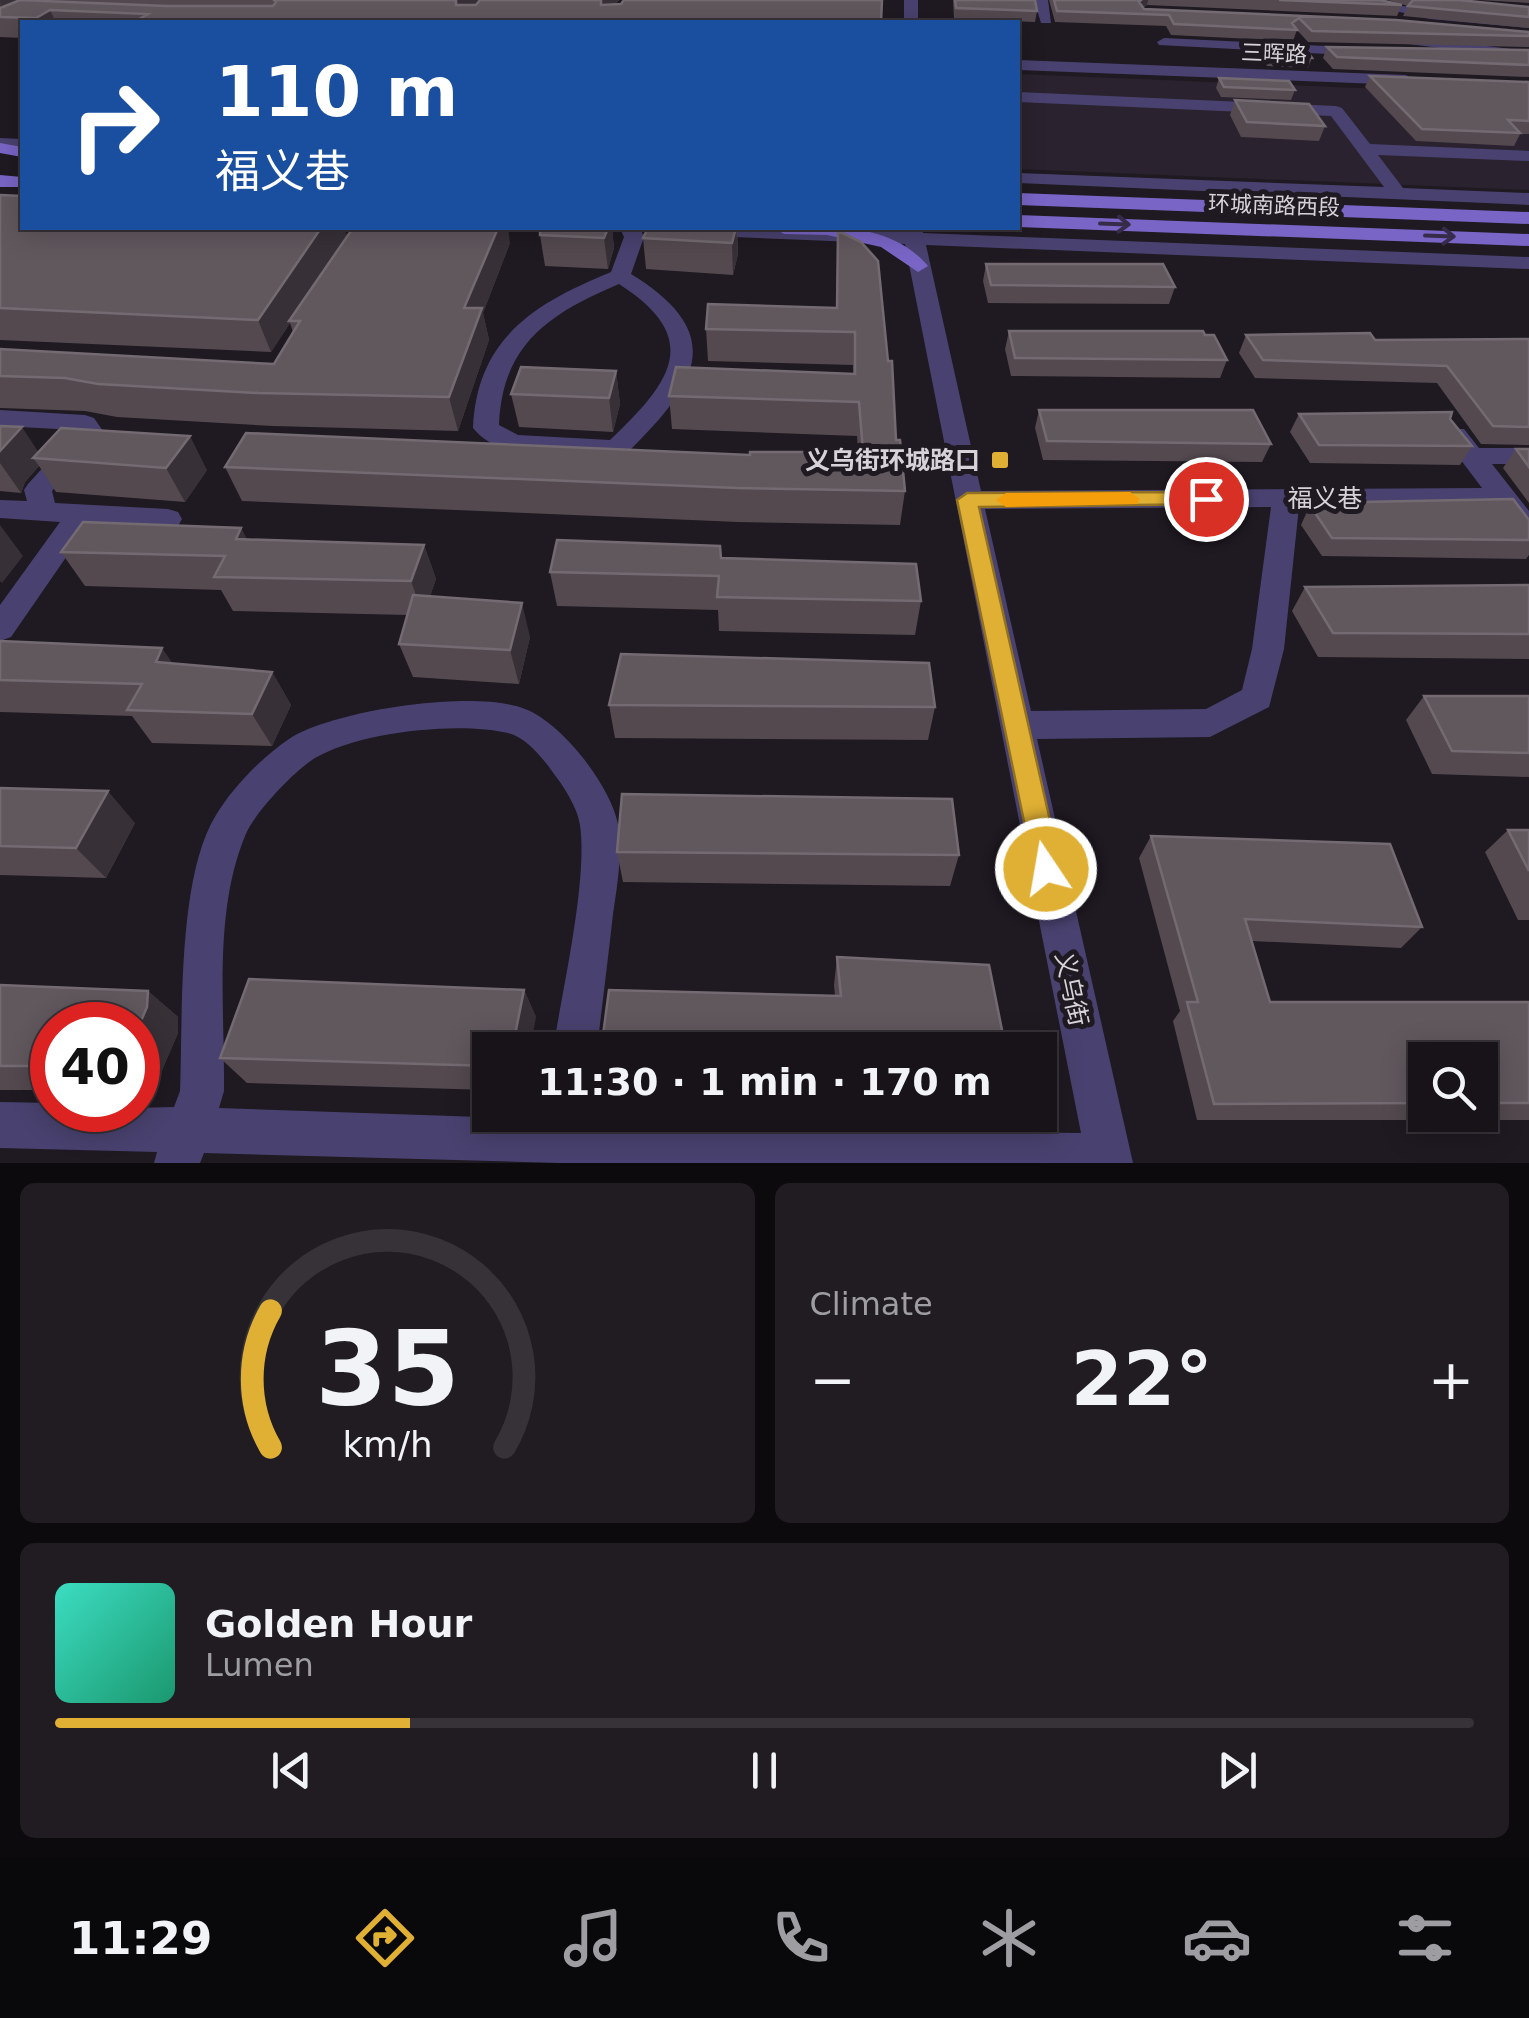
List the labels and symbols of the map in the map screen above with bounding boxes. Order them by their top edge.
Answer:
street label: 三晖路 [1241,40,1307,67]
street label: 环城南路西段 [1208,191,1340,220]
one-way arrow [1098,215,1130,234]
one-way arrow [1423,227,1455,246]
place label: 义乌街环城路口 [805,446,980,475]
marker: 义乌街环城路口 [989,449,1011,471]
pin [1164,457,1249,542]
street label: 福义巷 [1287,484,1363,513]
position arrow [994,817,1098,921]
street label: 义乌街 [1050,949,1093,1029]
speed limit sign: 40 [30,1002,160,1132]

